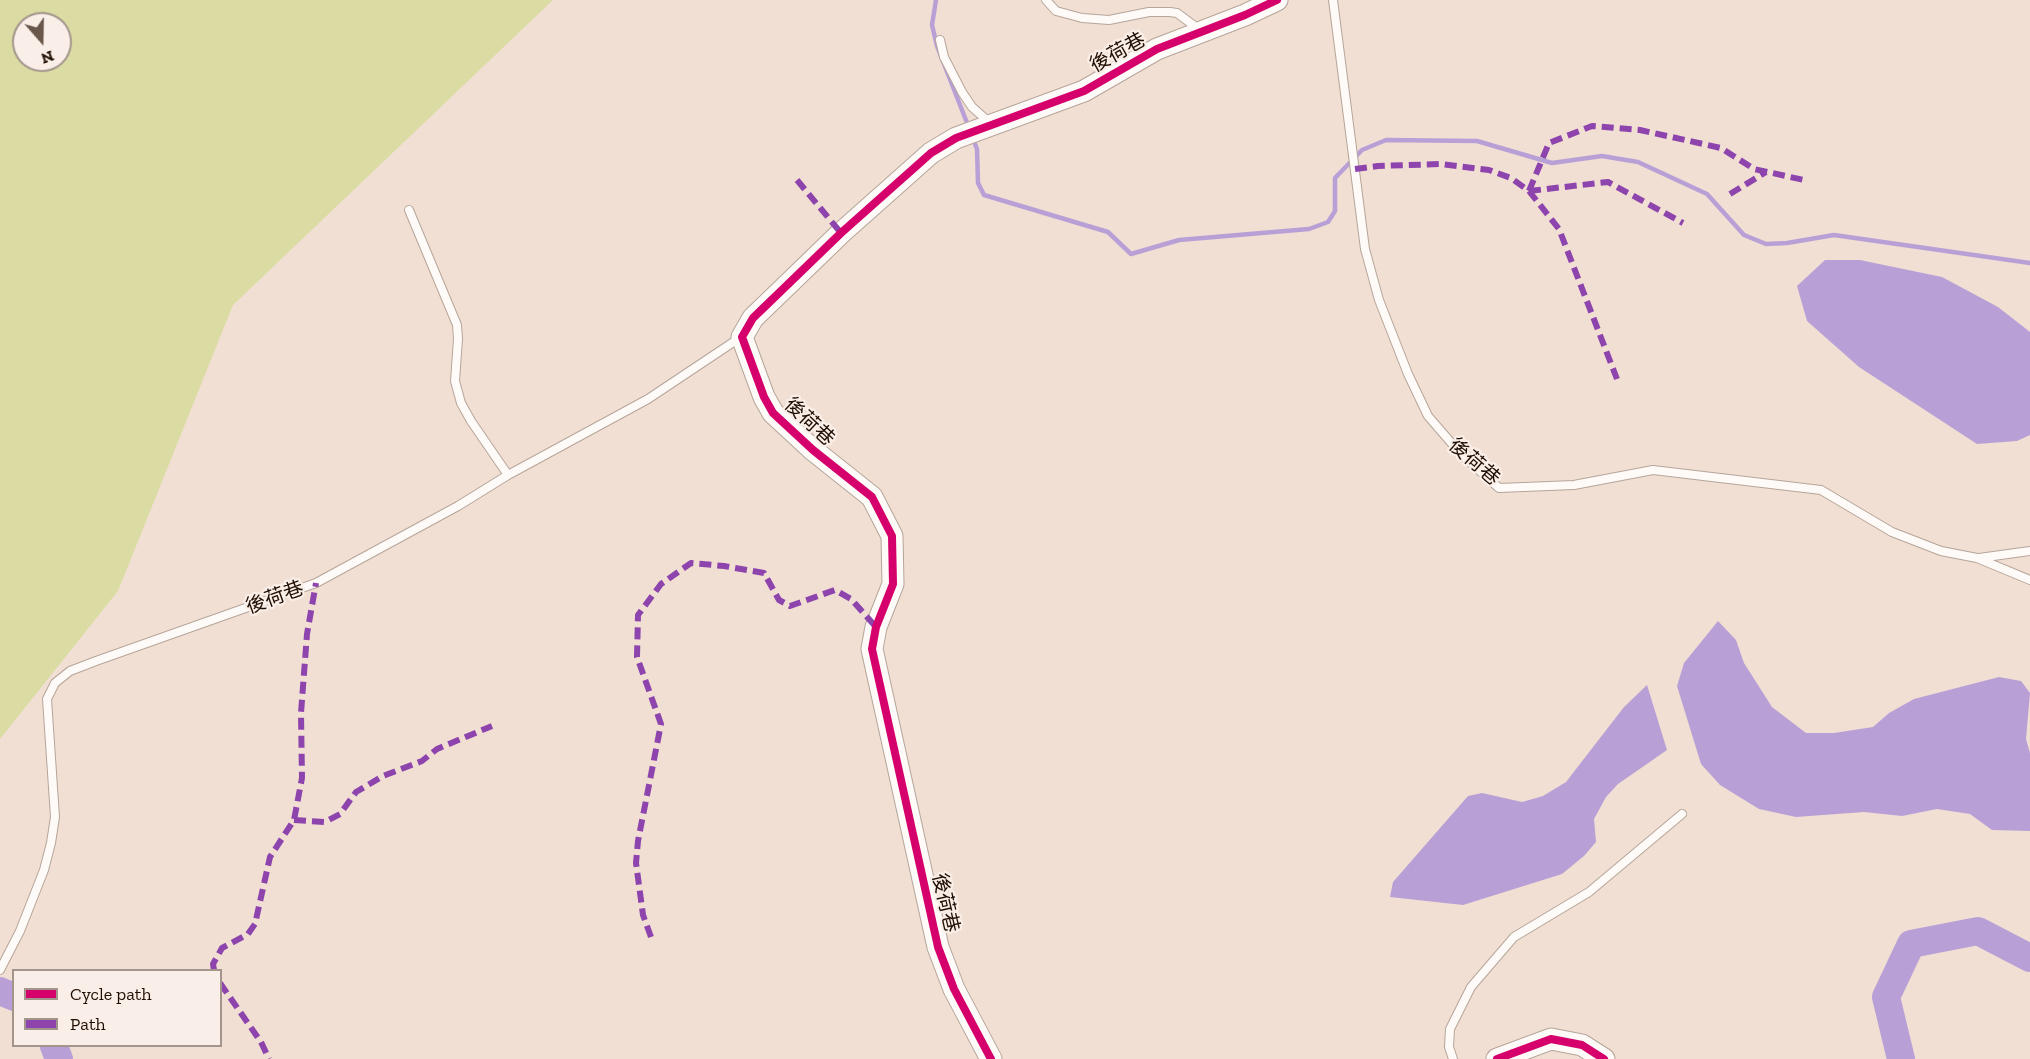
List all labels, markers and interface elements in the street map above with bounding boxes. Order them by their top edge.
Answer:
north arrow [12,12,72,72]
street label: 後荷巷 [1086,28,1150,78]
text: N [39,46,57,69]
street label: 後荷巷 [779,393,839,451]
street label: 後荷巷 [1443,433,1505,491]
street label: 後荷巷 [243,576,307,620]
street label: 後荷巷 [927,871,963,935]
legend [12,969,222,1047]
text: Cycle path [70,983,152,1005]
text: Path [70,1013,106,1035]

